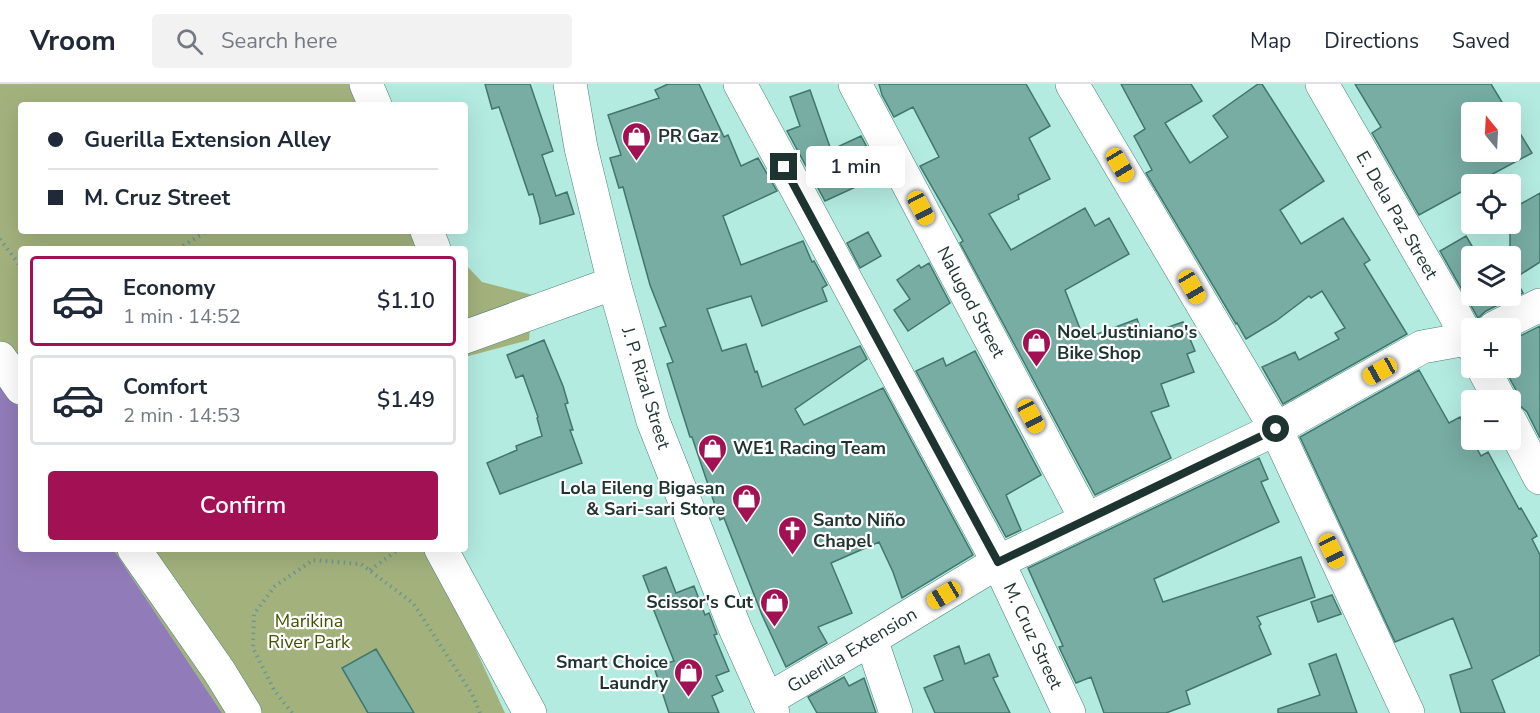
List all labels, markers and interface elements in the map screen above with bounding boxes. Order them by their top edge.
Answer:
search box [152,14,572,68]
text: Vroom [30,22,116,60]
icon: search [173,25,206,58]
text: Search here [221,26,338,56]
text: Map [1250,27,1291,55]
text: Directions [1324,27,1419,55]
text: Saved [1452,27,1510,55]
north arrow [1461,102,1521,162]
map controls [1461,102,1521,450]
shop icon: PR Gaz [621,120,653,162]
place label: PR Gaz [658,124,719,148]
text: Guerilla Extension Alley [84,125,331,155]
car [1103,145,1137,185]
callout: 1 min [805,146,904,188]
street label: E. Dela Paz Street [1351,146,1444,284]
route end [770,153,797,180]
text: 1 min [830,153,881,180]
button: locate [1461,174,1521,234]
text: M. Cruz Street [84,183,230,213]
car [905,188,937,228]
street label: Nalugod Street [932,242,1011,363]
button: layers [1461,246,1521,306]
car [1175,267,1209,307]
text: Economy [123,273,215,303]
icon: car [51,274,105,328]
text: $1.10 [377,286,435,316]
text: 1 min · 14:52 [123,303,241,330]
button: + [1461,318,1521,378]
place label: Noel Justiniano's Bike Shop [1057,320,1197,365]
street label: J. P. Rizal Street [616,323,676,453]
shop icon: Noel Justiniano's Bike Shop [1020,326,1052,368]
car [1360,354,1400,388]
text: Comfort [123,372,207,402]
icon: car [51,373,105,427]
text: $1.49 [377,385,435,415]
button: − [1461,390,1521,450]
car [1015,396,1047,436]
text: 2 min · 14:53 [123,402,241,429]
route start [1262,415,1289,442]
shop icon: WE1 Racing Team [696,432,728,474]
place label: WE1 Racing Team [733,436,886,460]
button: Confirm [48,471,438,540]
place label: Lola Eileng Bigasan & Sari-sari Store [560,476,725,521]
shop icon: Lola Eileng Bigasan & Sari-sari Store [730,482,762,524]
place label: Santo Niño Chapel [813,508,906,553]
church icon: Santo Niño Chapel [776,514,808,556]
car [1316,531,1348,571]
car [924,578,964,612]
street label: M. Cruz Street [998,579,1068,694]
shop icon: Scissor's Cut [758,586,790,628]
place label: Scissor's Cut [646,590,753,614]
street label: Guerilla Extension [783,602,921,698]
park label: Marikina River Park [268,609,351,654]
place label: Smart Choice Laundry [556,650,669,695]
shop icon: Smart Choice Laundry [673,656,705,698]

